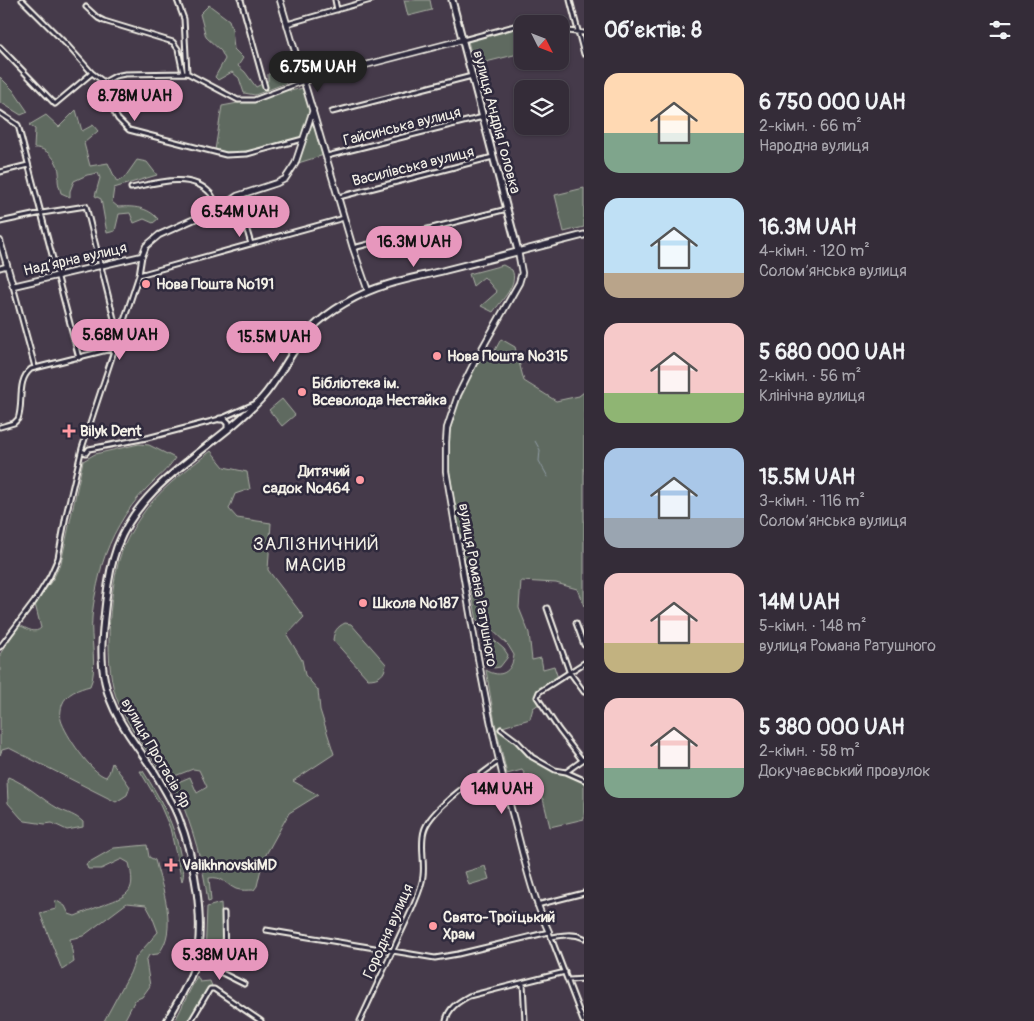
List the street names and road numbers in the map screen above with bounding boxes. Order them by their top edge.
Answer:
street label: вулиця Андрія Головка [468,48,525,196]
street label: Гайсинська вулиця [341,103,463,150]
street label: Василівська вулиця [350,142,476,191]
street label: Надʼярна вулиця [22,238,129,281]
street label: вулиця Романа Ратушного [454,502,501,668]
street label: вулиця Протасів Яр [116,695,195,811]
street label: Городня вулиця [359,881,418,982]

